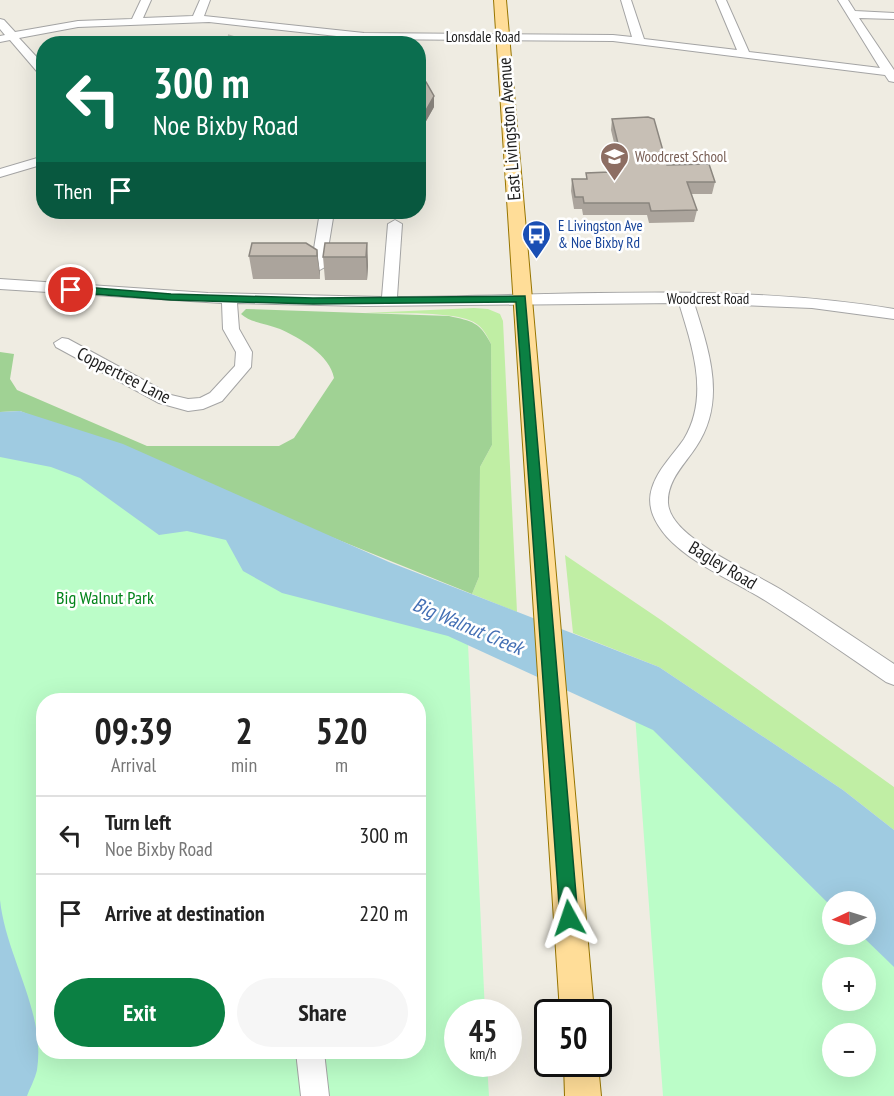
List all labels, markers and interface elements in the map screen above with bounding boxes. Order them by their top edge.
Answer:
street label: Lonsdale Road [446,27,520,46]
text: 300 m [153,55,250,110]
street label: East Livingston Avenue [493,57,525,201]
icon: left [54,60,132,138]
text: Noe Bixby Road [153,108,298,142]
school or university icon: Woodcrest School [598,140,630,182]
place label: Woodcrest School [635,147,727,166]
icon: arrive [104,174,137,207]
text: Then [54,177,92,205]
place label: E Livingston Ave & Noe Bixby Rd [558,216,643,252]
bus stop icon: E Livingston Ave & Noe Bixby Rd [521,218,553,260]
pin [45,264,96,315]
icon: arrive [54,273,87,306]
street label: Woodcrest Road [667,289,749,308]
street label: Coppertree Lane [73,342,175,408]
street label: Bagley Road [685,536,761,594]
park label: Big Walnut Park [56,586,154,609]
water label: Big Walnut Creek [409,591,529,662]
text: 09:39 [95,707,172,754]
text: 2 [235,707,253,754]
text: 520 [316,707,367,754]
text: Arrival [111,752,156,778]
text: min [231,752,257,778]
text: m [335,752,348,778]
text: Turn left [105,808,171,836]
icon: left [54,819,87,852]
text: 300 m [359,821,408,849]
text: Noe Bixby Road [105,836,213,862]
position arrow [537,886,601,950]
north arrow [822,891,876,945]
map controls [822,891,876,1077]
icon: arrive [54,897,87,930]
text: Arrive at destination [105,899,265,927]
text: 220 m [359,899,408,927]
button: + [822,957,876,1011]
button: Exit [54,978,225,1047]
button: Share [237,978,408,1047]
speed limit sign: 50 [534,999,612,1077]
text: 45 [469,1011,497,1050]
button: − [822,1023,876,1077]
text: km/h [470,1044,496,1063]

